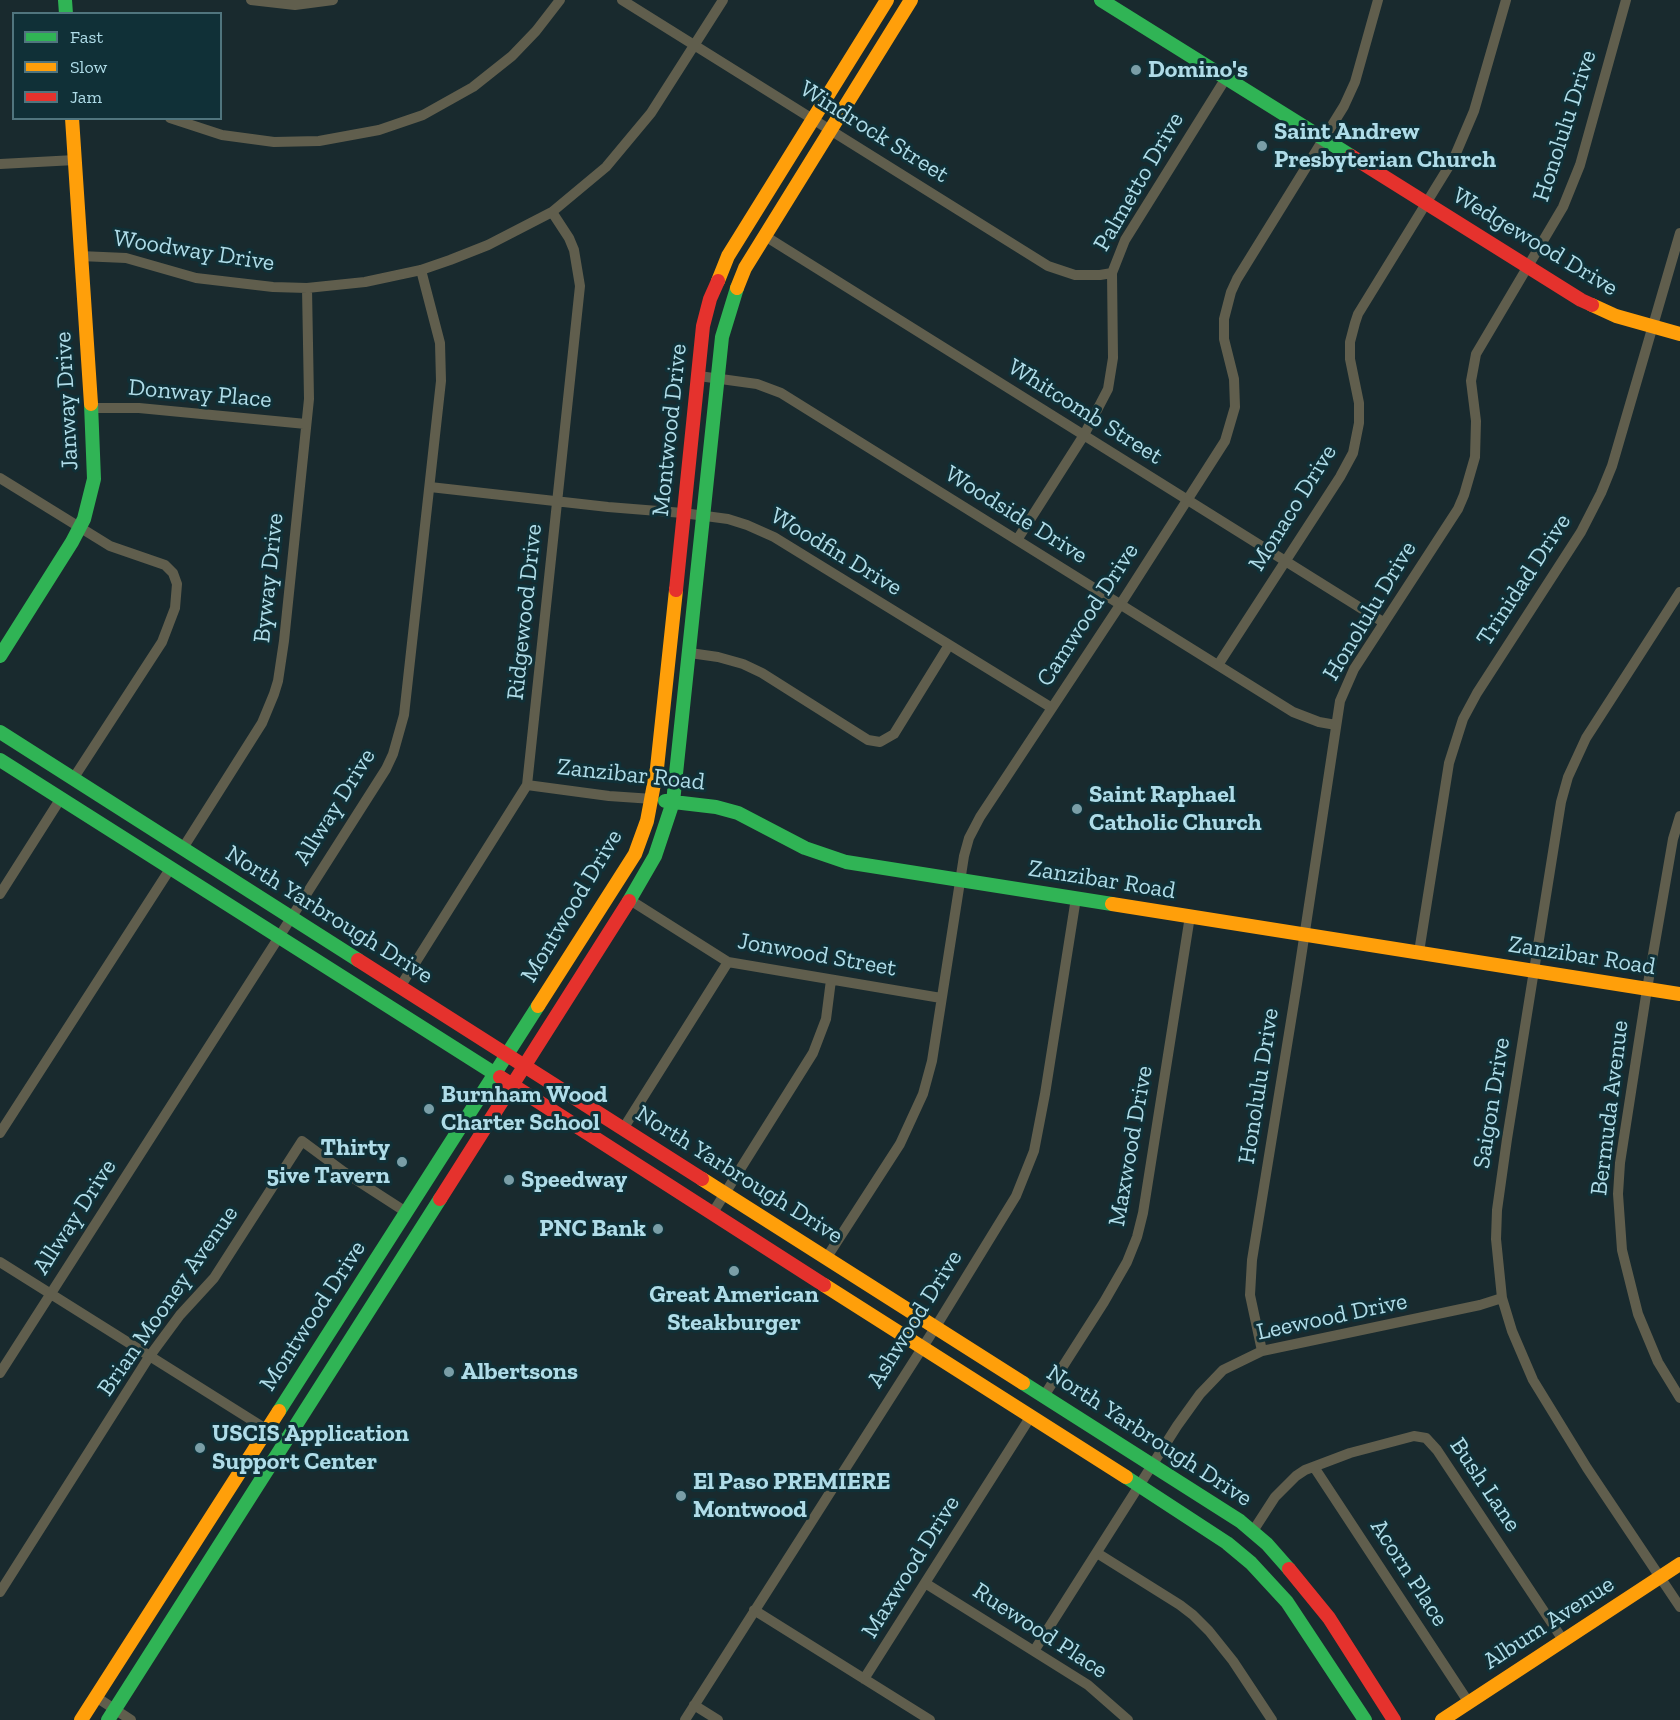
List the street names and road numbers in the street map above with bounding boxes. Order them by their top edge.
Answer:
street label: Honolulu Drive [1527,47,1603,205]
street label: Windrock Street [794,75,954,189]
street label: Palmetto Drive [1088,107,1190,257]
street label: Wedgewood Drive [1447,181,1623,303]
street label: Woodway Drive [111,224,277,278]
street label: Janway Drive [49,331,85,471]
street label: Montwood Drive [647,342,693,518]
street label: Whitcomb Street [1002,353,1168,471]
street label: Donway Place [127,373,273,415]
street label: Monaco Drive [1243,439,1343,577]
street label: Woodside Drive [939,460,1093,570]
street label: Woodfin Drive [765,501,907,603]
street label: Trinidad Drive [1471,509,1577,651]
street label: Byway Drive [248,512,290,644]
street label: Ridgewood Drive [501,523,549,701]
street label: Honolulu Drive [1317,536,1423,686]
street label: Camwood Drive [1031,538,1145,692]
street label: Allway Drive [288,744,382,870]
street label: Zanzibar Road [556,753,706,797]
street label: Montwood Drive [515,824,629,988]
street label: North Yarbrough Drive [220,839,438,991]
street label: Zanzibar Road [1026,854,1178,906]
street label: Jonwood Street [735,927,899,983]
street label: Zanzibar Road [1506,930,1658,982]
street label: Honolulu Drive [1232,1006,1286,1166]
street label: Bermuda Avenue [1585,1019,1635,1197]
street label: Saigon Drive [1467,1035,1517,1171]
street label: Maxwood Drive [1103,1063,1159,1229]
street label: North Yarbrough Drive [630,1099,848,1251]
street label: Allway Drive [27,1154,123,1280]
street label: Brian Mooney Avenue [91,1200,245,1402]
street label: Montwood Drive [254,1235,372,1397]
street label: Ashwood Drive [861,1245,969,1393]
street label: Leewood Drive [1254,1287,1410,1347]
street label: North Yarbrough Drive [1041,1359,1257,1513]
street label: Bush Lane [1443,1433,1527,1537]
street label: Maxwood Drive [856,1490,966,1644]
street label: Acorn Place [1364,1514,1454,1632]
street label: Album Avenue [1478,1570,1620,1676]
street label: Ruewood Place [967,1577,1113,1685]

